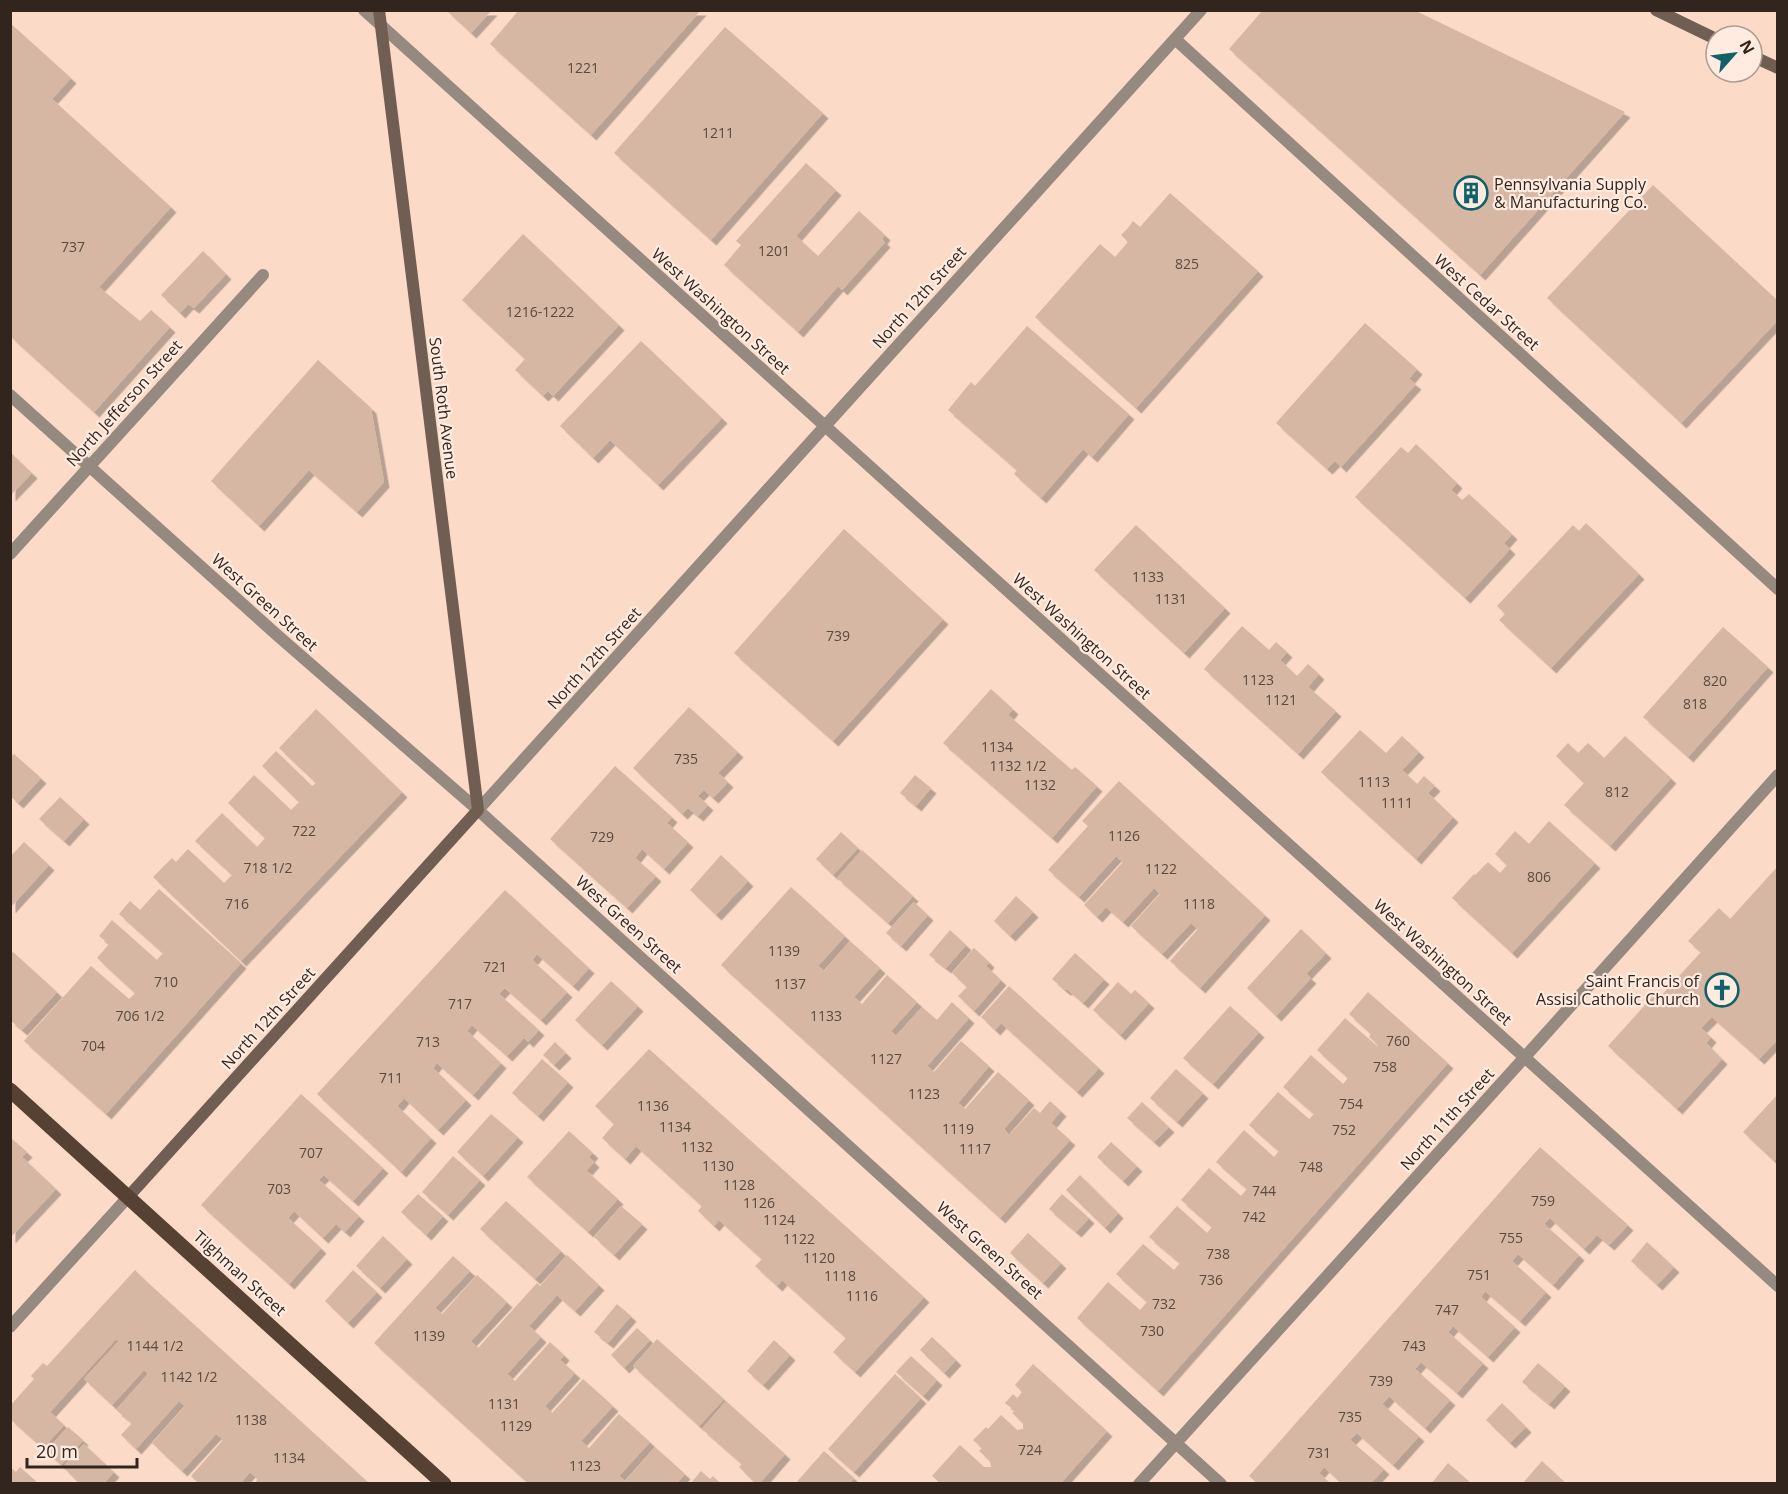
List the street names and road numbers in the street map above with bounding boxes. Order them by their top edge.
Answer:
street label: North 12th Street [867,241,971,353]
street label: West Washington Street [647,243,795,379]
street label: West Cedar Street [1430,249,1545,355]
street label: North Jefferson Street [61,335,187,471]
street label: South Roth Avenue [424,336,464,480]
street label: West Green Street [207,548,323,656]
street label: West Washington Street [1008,568,1156,704]
street label: North 12th Street [542,602,646,714]
street label: West Green Street [571,870,687,978]
street label: West Washington Street [1369,894,1517,1030]
street label: North 12th Street [216,962,320,1074]
street label: North 11th Street [1395,1063,1499,1175]
street label: West Green Street [932,1196,1048,1304]
street label: Tilghman Street [189,1225,291,1321]

